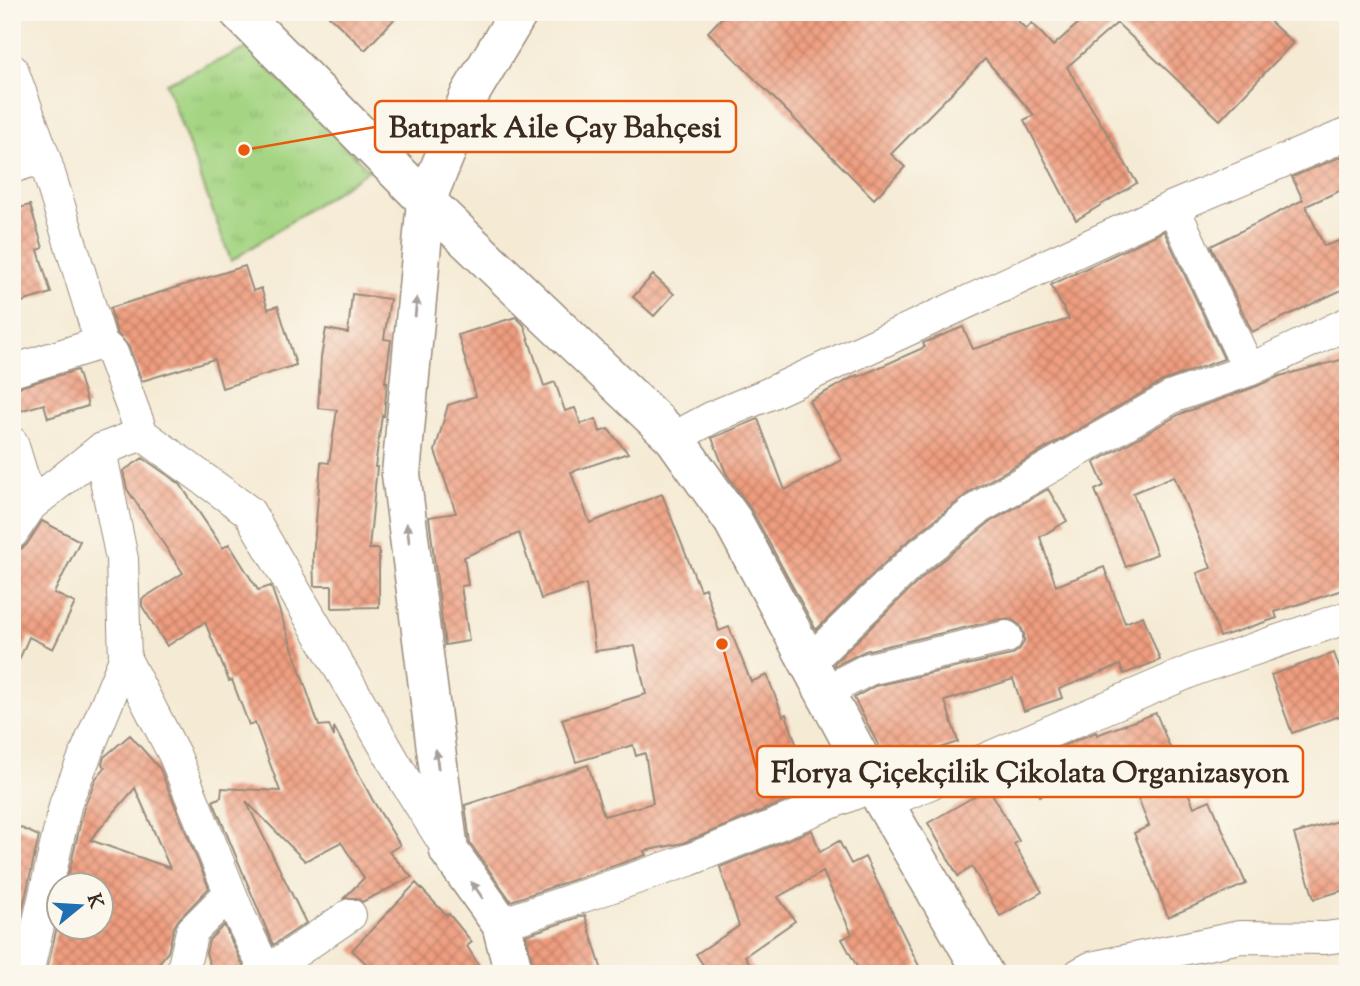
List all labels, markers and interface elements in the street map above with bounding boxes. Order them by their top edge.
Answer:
callout: Batıpark Aile Çay Bahçesi [375,101,736,152]
text: Batıpark Aile Çay Bahçesi [389,108,722,151]
one-way arrow [411,296,422,318]
one-way arrow [403,522,414,544]
callout: Florya Çiçekçilik Çikolata Organizasyon [757,746,1303,797]
one-way arrow [432,748,443,770]
text: Florya Çiçekçilik Çikolata Organizasyon [771,753,1289,796]
north arrow [46,870,116,940]
one-way arrow [470,881,484,899]
text: K [79,891,109,912]

